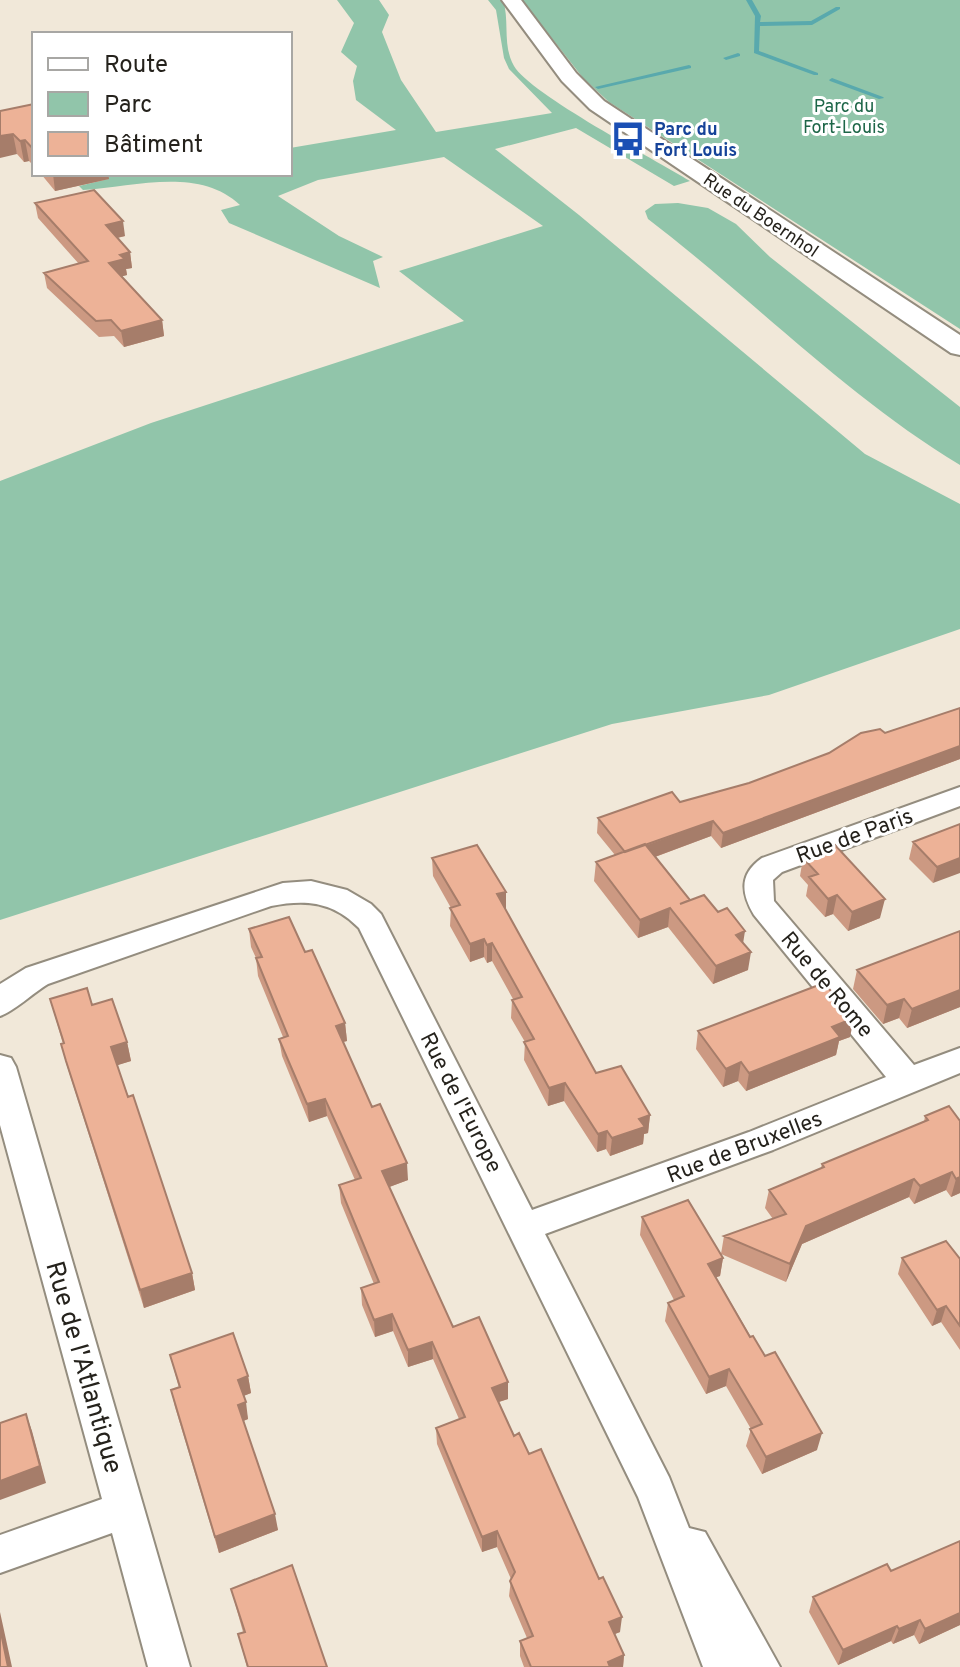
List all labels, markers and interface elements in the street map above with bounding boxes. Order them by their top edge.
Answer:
legend [32,32,292,176]
text: Route [104,51,168,81]
text: Parc [104,91,152,121]
park label: Parc du Fort-Louis [803,96,885,140]
place label: Parc du Fort Louis [654,119,737,163]
bus stop icon: Parc du Fort Louis [609,120,647,158]
text: Bâtiment [104,131,203,161]
street label: Rue du Boernhol [698,169,822,263]
street label: Rue de Paris [793,804,917,871]
street label: Rue de Rome [774,927,878,1044]
street label: Rue de l'Europe [413,1028,507,1178]
street label: Rue de Bruxelles [663,1106,826,1190]
street label: Rue de l'Atlantique [37,1258,129,1478]

